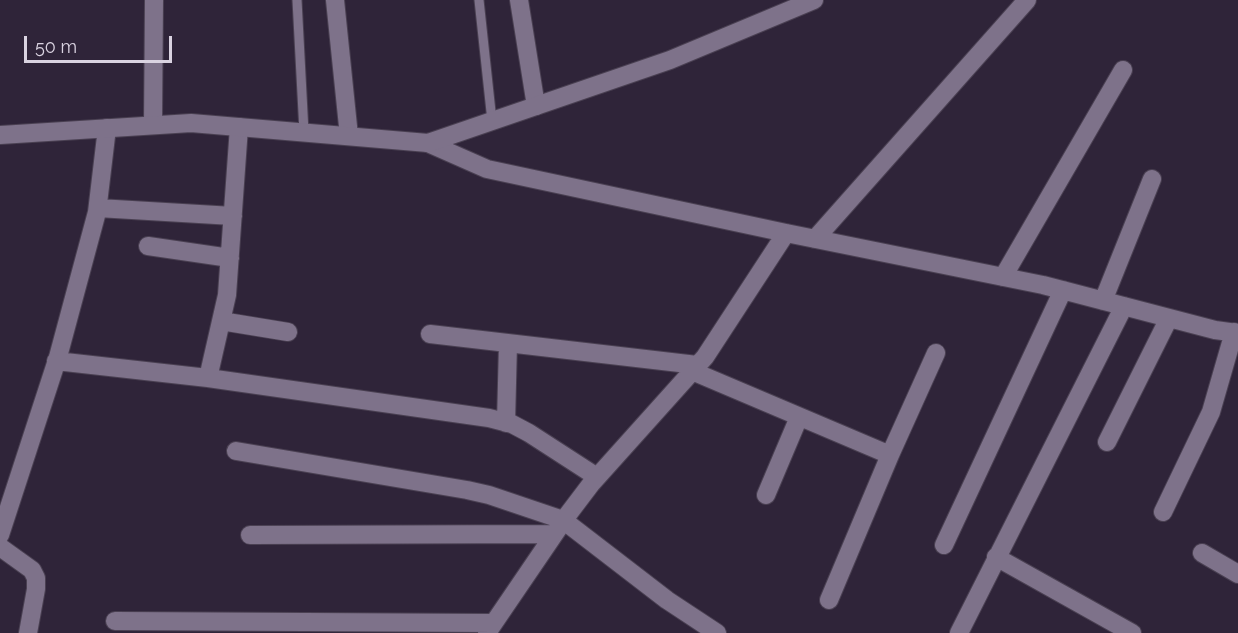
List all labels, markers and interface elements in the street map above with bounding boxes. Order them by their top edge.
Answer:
scale bar [27,24,176,62]
text: 50 m [35,36,77,57]

